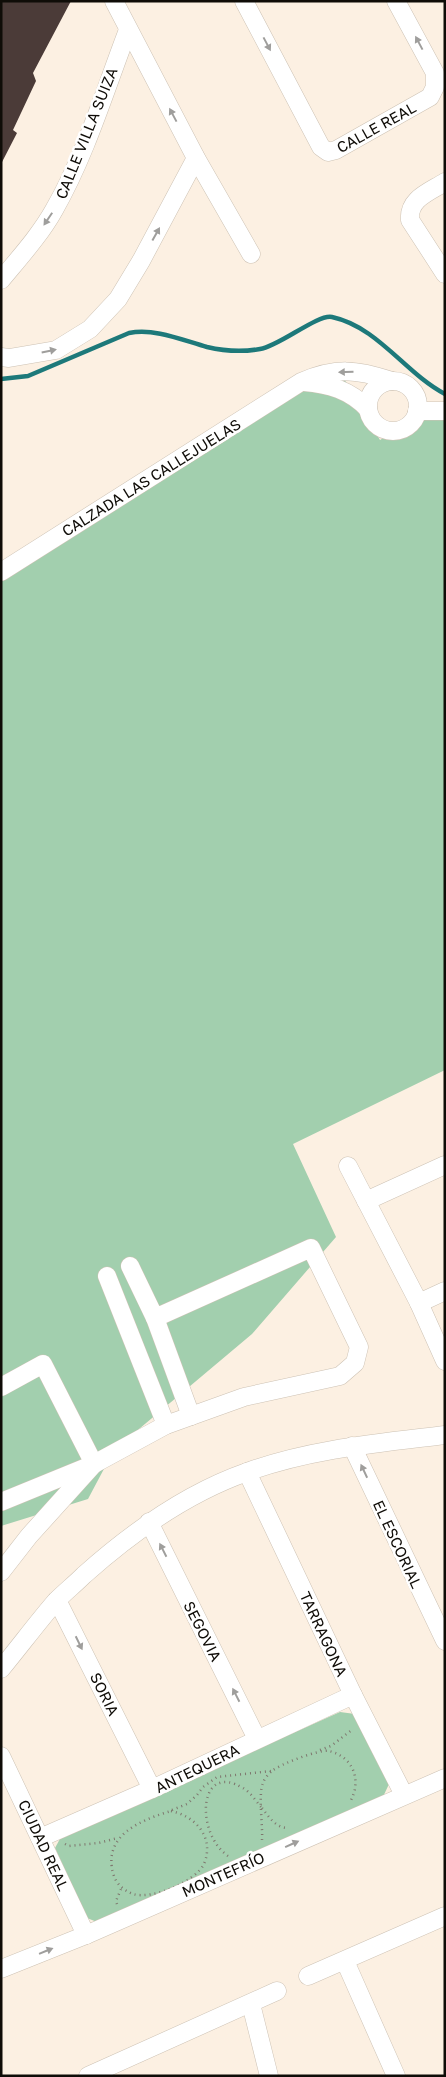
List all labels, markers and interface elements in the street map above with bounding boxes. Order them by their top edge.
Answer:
one-way arrow [415,36,423,50]
one-way arrow [263,37,271,52]
street label: CALLE VILLA SUIZA [51,65,121,201]
street label: CALLE REAL [333,98,419,156]
one-way arrow [169,107,177,122]
one-way arrow [43,213,53,226]
one-way arrow [151,228,160,241]
one-way arrow [42,347,57,355]
one-way arrow [338,368,354,376]
street label: CALZADA LAS CALLEJUELAS [58,414,244,540]
one-way arrow [360,1464,368,1478]
street label: EL ESCORIAL [370,1497,426,1591]
one-way arrow [159,1543,167,1557]
street label: TARRAGONA [297,1589,351,1679]
street label: SEGOVIA [180,1598,226,1664]
one-way arrow [75,1636,83,1650]
street label: SORIA [87,1670,123,1718]
one-way arrow [231,1688,239,1702]
street label: ANTEQUERA [152,1740,242,1796]
street label: CIUDAD REAL [15,1797,73,1894]
one-way arrow [285,1840,299,1848]
street label: MONTEFRÍO [179,1848,267,1900]
one-way arrow [39,1946,53,1954]

